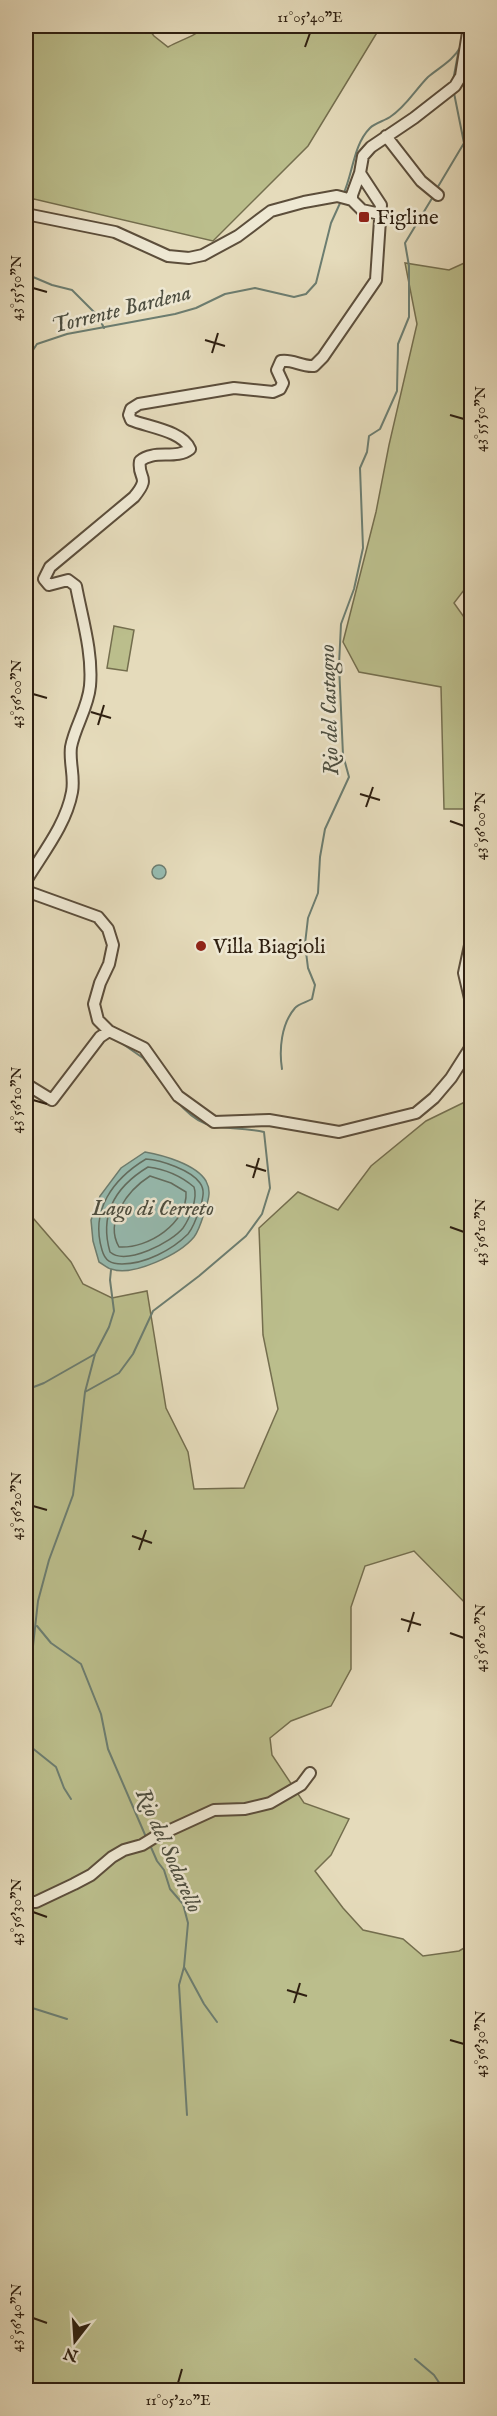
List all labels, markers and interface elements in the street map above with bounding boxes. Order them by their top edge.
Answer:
text: 11°05'40"E [277,8,343,27]
place label: Figline [376,205,439,232]
marker: Figline [357,210,371,224]
text: 43°55'50"N [7,255,26,321]
water label: Torrente Bardena [49,279,194,341]
text: 43°55'50"N [471,386,490,452]
water label: Rio del Castagno [314,644,346,776]
text: 43°56'00"N [7,660,26,728]
text: 43°56'00"N [471,792,490,860]
place label: Villa Biagioli [212,934,326,961]
marker: Villa Biagioli [194,939,208,953]
text: 43°56'10"N [7,1067,26,1133]
water label: Lago di Cerreto [91,1195,214,1223]
text: 43°56'10"N [471,1199,490,1265]
text: 43°56'20"N [7,1472,26,1540]
text: 43°56'20"N [471,1604,490,1672]
water label: Rio del Sodarello [128,1784,208,1917]
text: 43°56'30"N [7,1878,26,1945]
text: 43°56'30"N [471,2010,490,2077]
text: 43°56'40"N [7,2284,26,2352]
north arrow [45,2311,105,2371]
text: N [62,2342,82,2365]
text: 11°05'20"E [145,2391,211,2410]

